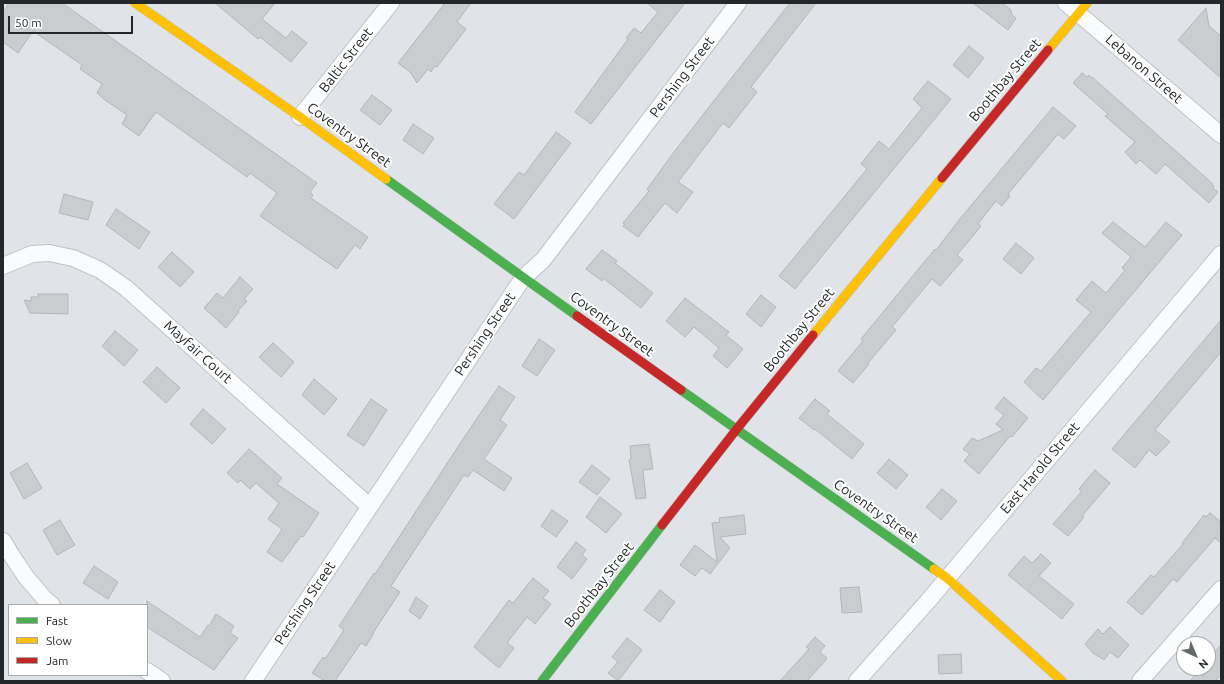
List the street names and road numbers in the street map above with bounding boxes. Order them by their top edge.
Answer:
street label: Baltic Street [316,24,376,96]
street label: Lebanon Street [1102,31,1186,107]
street label: Pershing Street [646,33,718,121]
street label: Boothbay Street [965,35,1045,125]
street label: Coventry Street [304,99,394,171]
street label: Boothbay Street [760,285,838,375]
street label: Coventry Street [567,288,657,360]
street label: Pershing Street [451,289,519,379]
street label: Mayfair Court [160,317,236,387]
street label: East Harold Street [997,419,1083,517]
street label: Coventry Street [830,476,922,546]
street label: Boothbay Street [561,539,637,631]
street label: Pershing Street [271,558,339,648]

